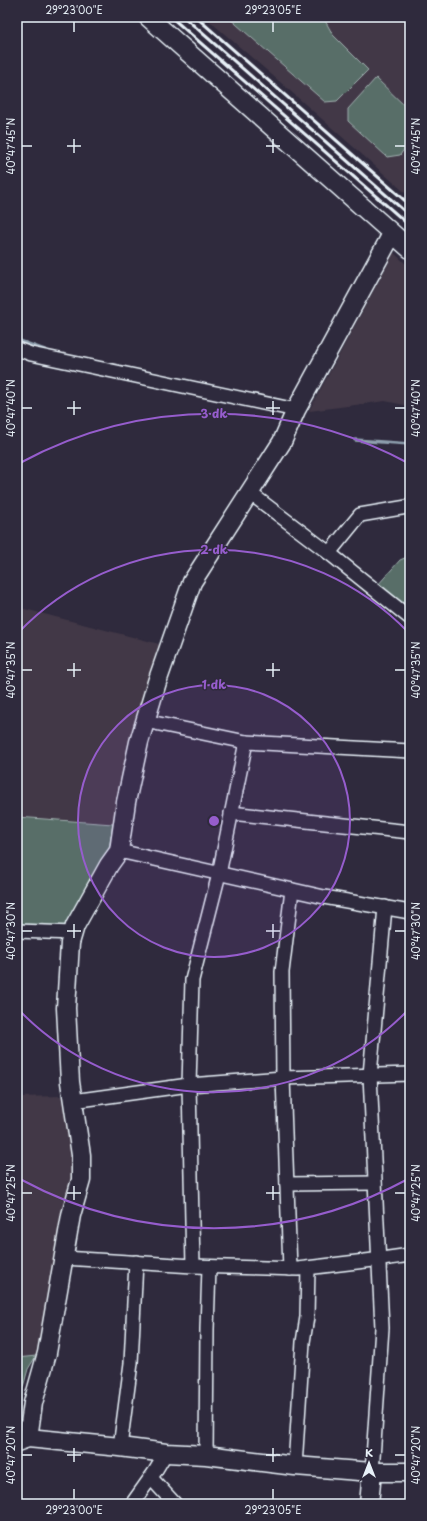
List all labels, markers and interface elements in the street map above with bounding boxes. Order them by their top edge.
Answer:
text: 29°23'00"E [45,2,103,17]
text: 29°23'05"E [245,2,301,17]
text: 40°47'45"N [3,117,18,174]
text: 40°47'45"N [408,117,423,174]
text: 40°47'40"N [3,379,18,437]
text: 40°47'40"N [408,379,423,437]
text: 3 dk [200,404,228,422]
text: 2 dk [200,540,228,558]
text: 40°47'35"N [3,641,18,699]
text: 40°47'35"N [408,641,423,699]
text: 1 dk [202,675,226,693]
centre of rings [207,814,221,828]
text: 40°47'30"N [3,902,18,960]
text: 40°47'30"N [408,902,423,960]
text: 40°47'25"N [3,1164,18,1222]
text: 40°47'25"N [408,1164,423,1222]
text: 40°47'20"N [3,1426,18,1484]
text: 40°47'20"N [408,1426,423,1484]
north arrow [349,1443,389,1483]
text: K [365,1444,373,1461]
text: 29°23'00"E [45,1502,103,1517]
text: 29°23'05"E [245,1502,301,1517]

